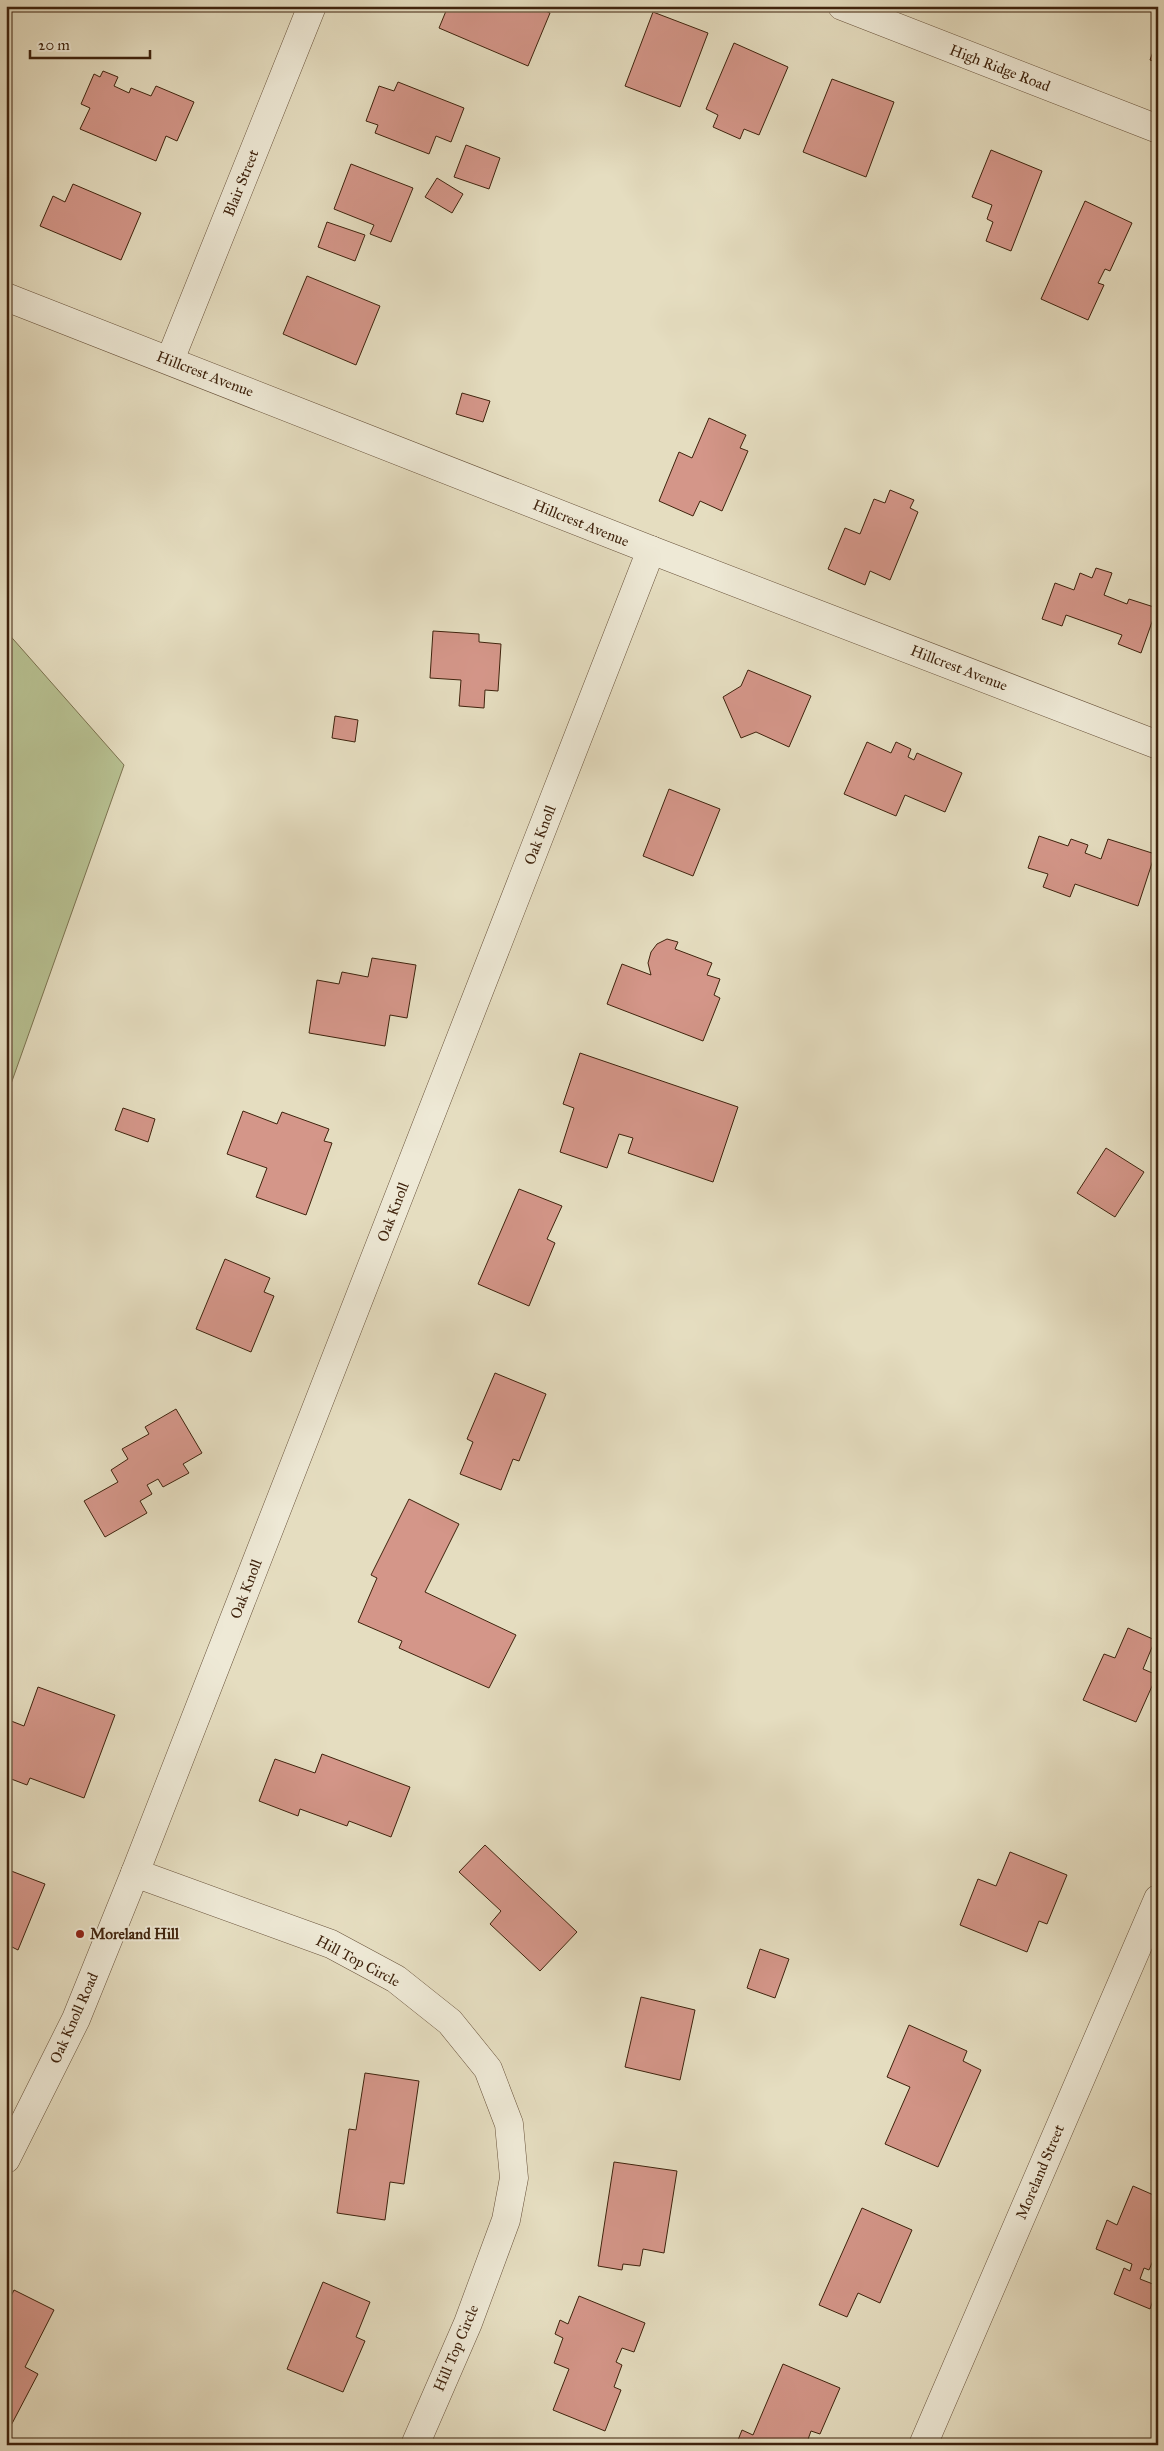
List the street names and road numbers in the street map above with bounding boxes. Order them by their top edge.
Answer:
street label: High Ridge Road [947,41,1053,96]
street label: Blair Street [219,146,263,219]
street label: Hillcrest Avenue [154,347,256,401]
street label: Hillcrest Avenue [530,495,632,551]
street label: Hillcrest Avenue [908,641,1010,695]
street label: Oak Knoll [520,802,560,867]
street label: Oak Knoll [373,1179,413,1244]
street label: Oak Knoll [226,1556,266,1621]
street label: Hill Top Circle [313,1931,403,1991]
street label: Oak Knoll Road [46,1969,102,2066]
street label: Moreland Street [1012,2121,1068,2222]
street label: Hill Top Circle [430,2302,482,2394]

